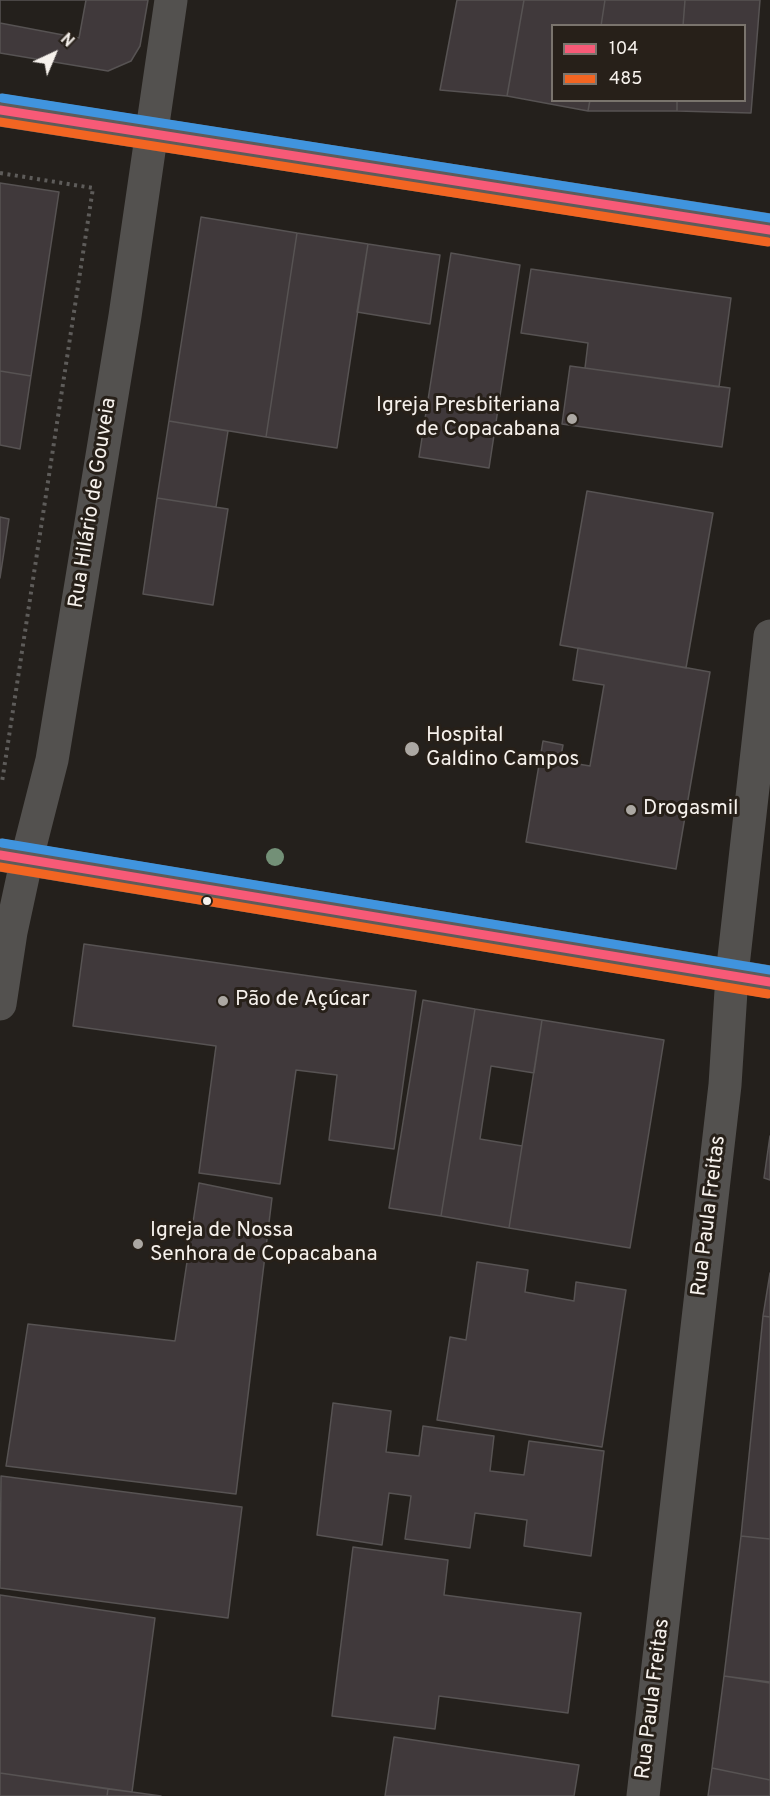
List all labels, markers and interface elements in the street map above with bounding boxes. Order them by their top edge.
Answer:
north arrow [24,24,84,84]
legend [551,24,746,102]
text: N [55,30,78,52]
text: 104 [609,38,638,61]
text: 485 [609,68,642,91]
place label: Igreja Presbiteriana de Copacabana [376,394,560,444]
street label: Rua Hilário de Gouveia [65,396,123,610]
marker: Igreja Presbiteriana de Copacabana [565,412,579,426]
place label: Hospital Galdino Campos [426,724,579,774]
marker: Hospital Galdino Campos [403,740,421,758]
place label: Drogasmil [643,797,739,823]
marker: Drogasmil [624,803,638,817]
unlabelled marker [201,895,213,907]
place label: Pão de Açúcar [235,988,370,1014]
marker: Pão de Açúcar [216,994,230,1008]
street label: Rua Paula Freitas [688,1134,732,1298]
place label: Igreja de Nossa Senhora de Copacabana [150,1219,378,1269]
marker: Igreja de Nossa Senhora de Copacabana [131,1237,145,1251]
street label: Rua Paula Freitas [632,1617,676,1781]

